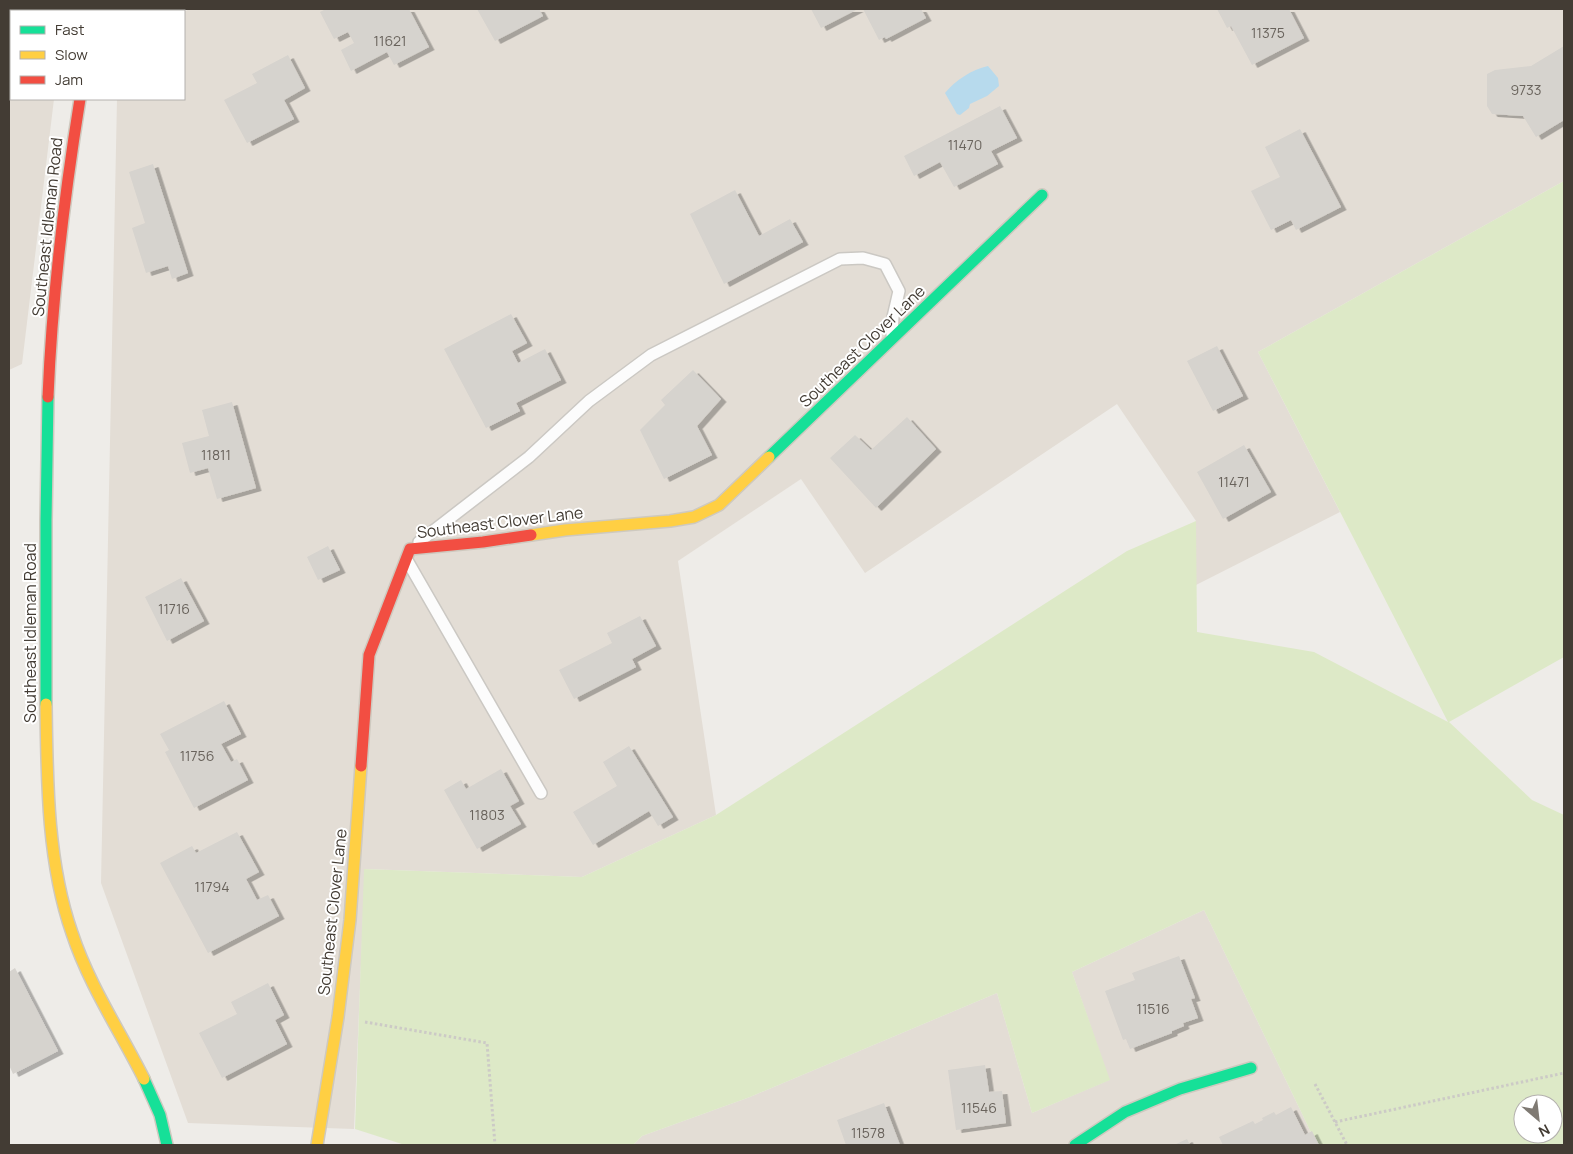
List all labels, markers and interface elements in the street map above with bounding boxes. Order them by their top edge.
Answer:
legend [10,10,185,100]
text: Fast [55,19,84,40]
house number: 11375 [1251,23,1285,42]
house number: 11621 [373,31,407,50]
text: Slow [55,44,88,65]
text: Jam [55,69,83,90]
house number: 9733 [1510,80,1542,99]
house number: 11470 [948,135,982,154]
street label: Southeast Idleman Road [27,136,67,318]
street label: Southeast Clover Lane [794,280,930,412]
house number: 11811 [201,445,231,464]
house number: 11471 [1218,472,1250,491]
street label: Southeast Clover Lane [416,501,584,543]
street label: Southeast Idleman Road [19,543,41,723]
house number: 11716 [158,599,190,618]
house number: 11756 [180,746,214,765]
house number: 11803 [469,805,505,824]
street label: Southeast Clover Lane [312,828,352,996]
house number: 11794 [195,877,229,896]
house number: 11516 [1136,999,1170,1018]
north arrow [1513,1094,1563,1144]
house number: 11546 [961,1098,997,1117]
text: N [1535,1120,1553,1142]
house number: 11578 [851,1123,885,1142]

